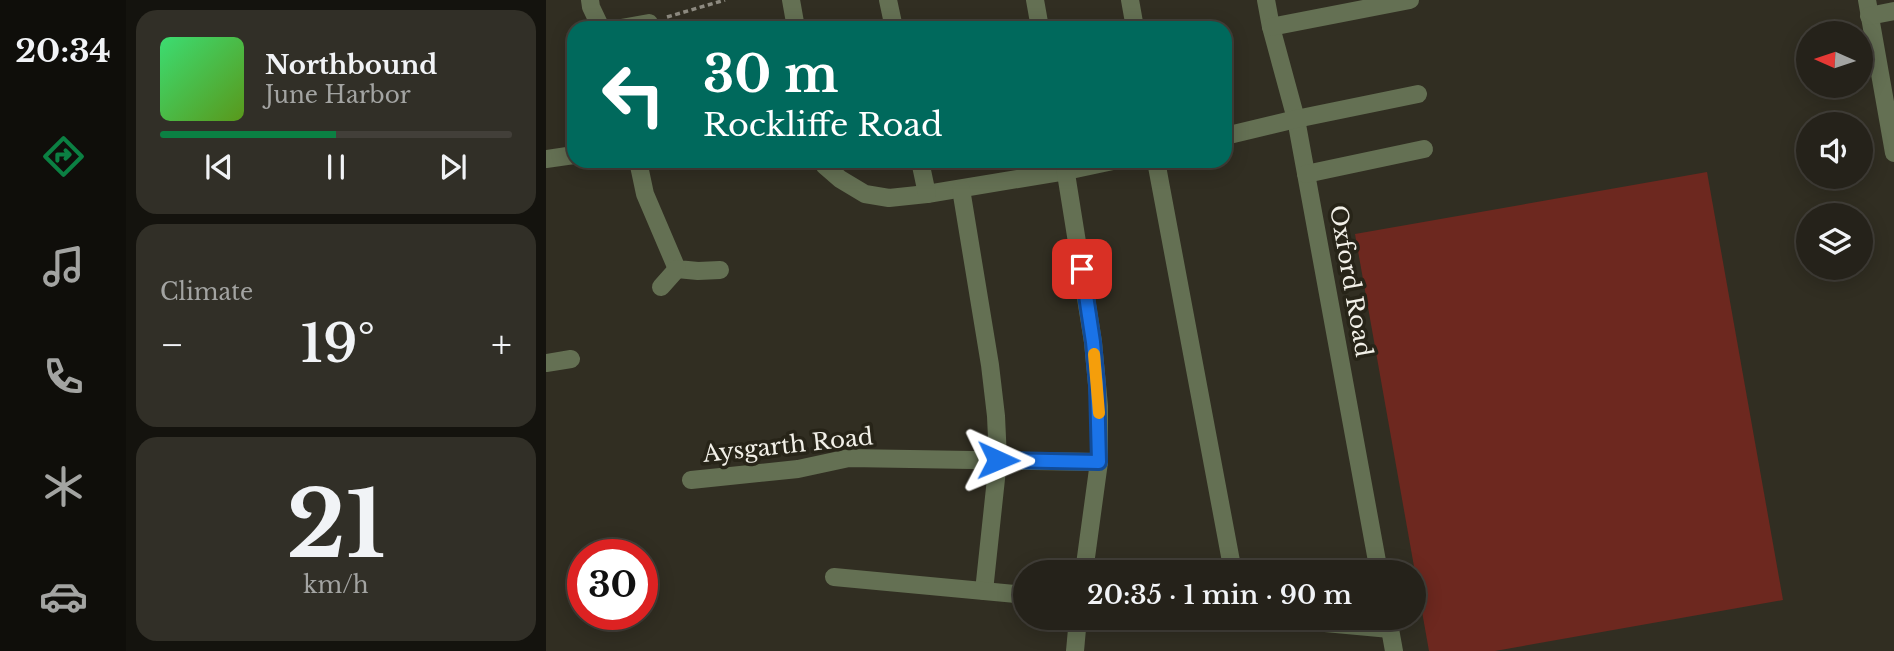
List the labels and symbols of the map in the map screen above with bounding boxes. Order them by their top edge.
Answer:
north arrow [1796,21,1872,98]
street label: Oxford Road [1324,203,1378,359]
pin [1052,239,1112,299]
street label: Aysgarth Road [701,422,874,468]
position arrow [961,423,1035,497]
speed limit sign: 30 [567,539,658,630]

